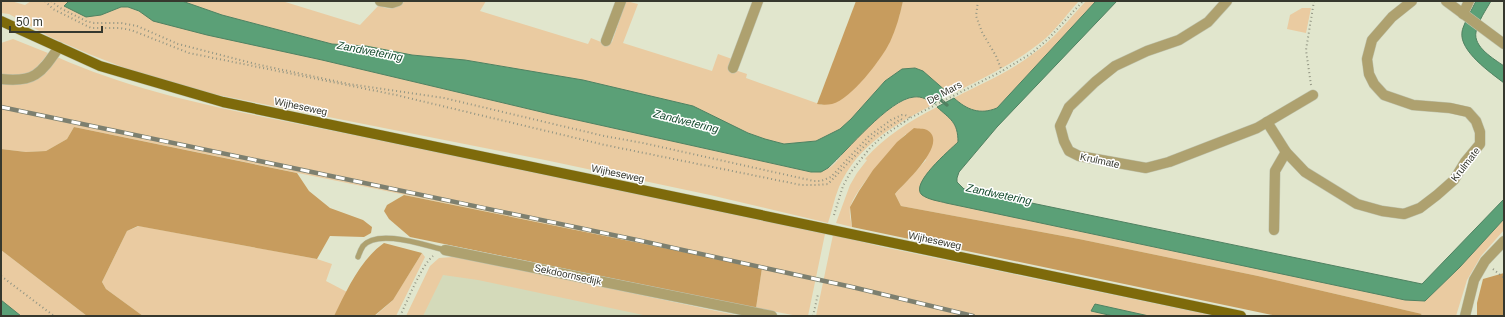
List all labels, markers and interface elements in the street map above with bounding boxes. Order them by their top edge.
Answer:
scale bar [10,8,102,34]
text: 50 m [16,15,43,29]
water label: Zandwetering [335,39,405,63]
street label: De Mars [925,79,964,106]
street label: Wijheseweg [273,96,328,117]
water label: Zandwetering [651,107,721,135]
street label: Krulmate [1449,145,1482,183]
street label: Krulmate [1079,151,1121,170]
street label: Wijheseweg [590,163,645,184]
water label: Zandwetering [964,181,1034,207]
street label: Wijheseweg [907,230,962,251]
street label: Sekdoornsedijk [533,262,603,287]

